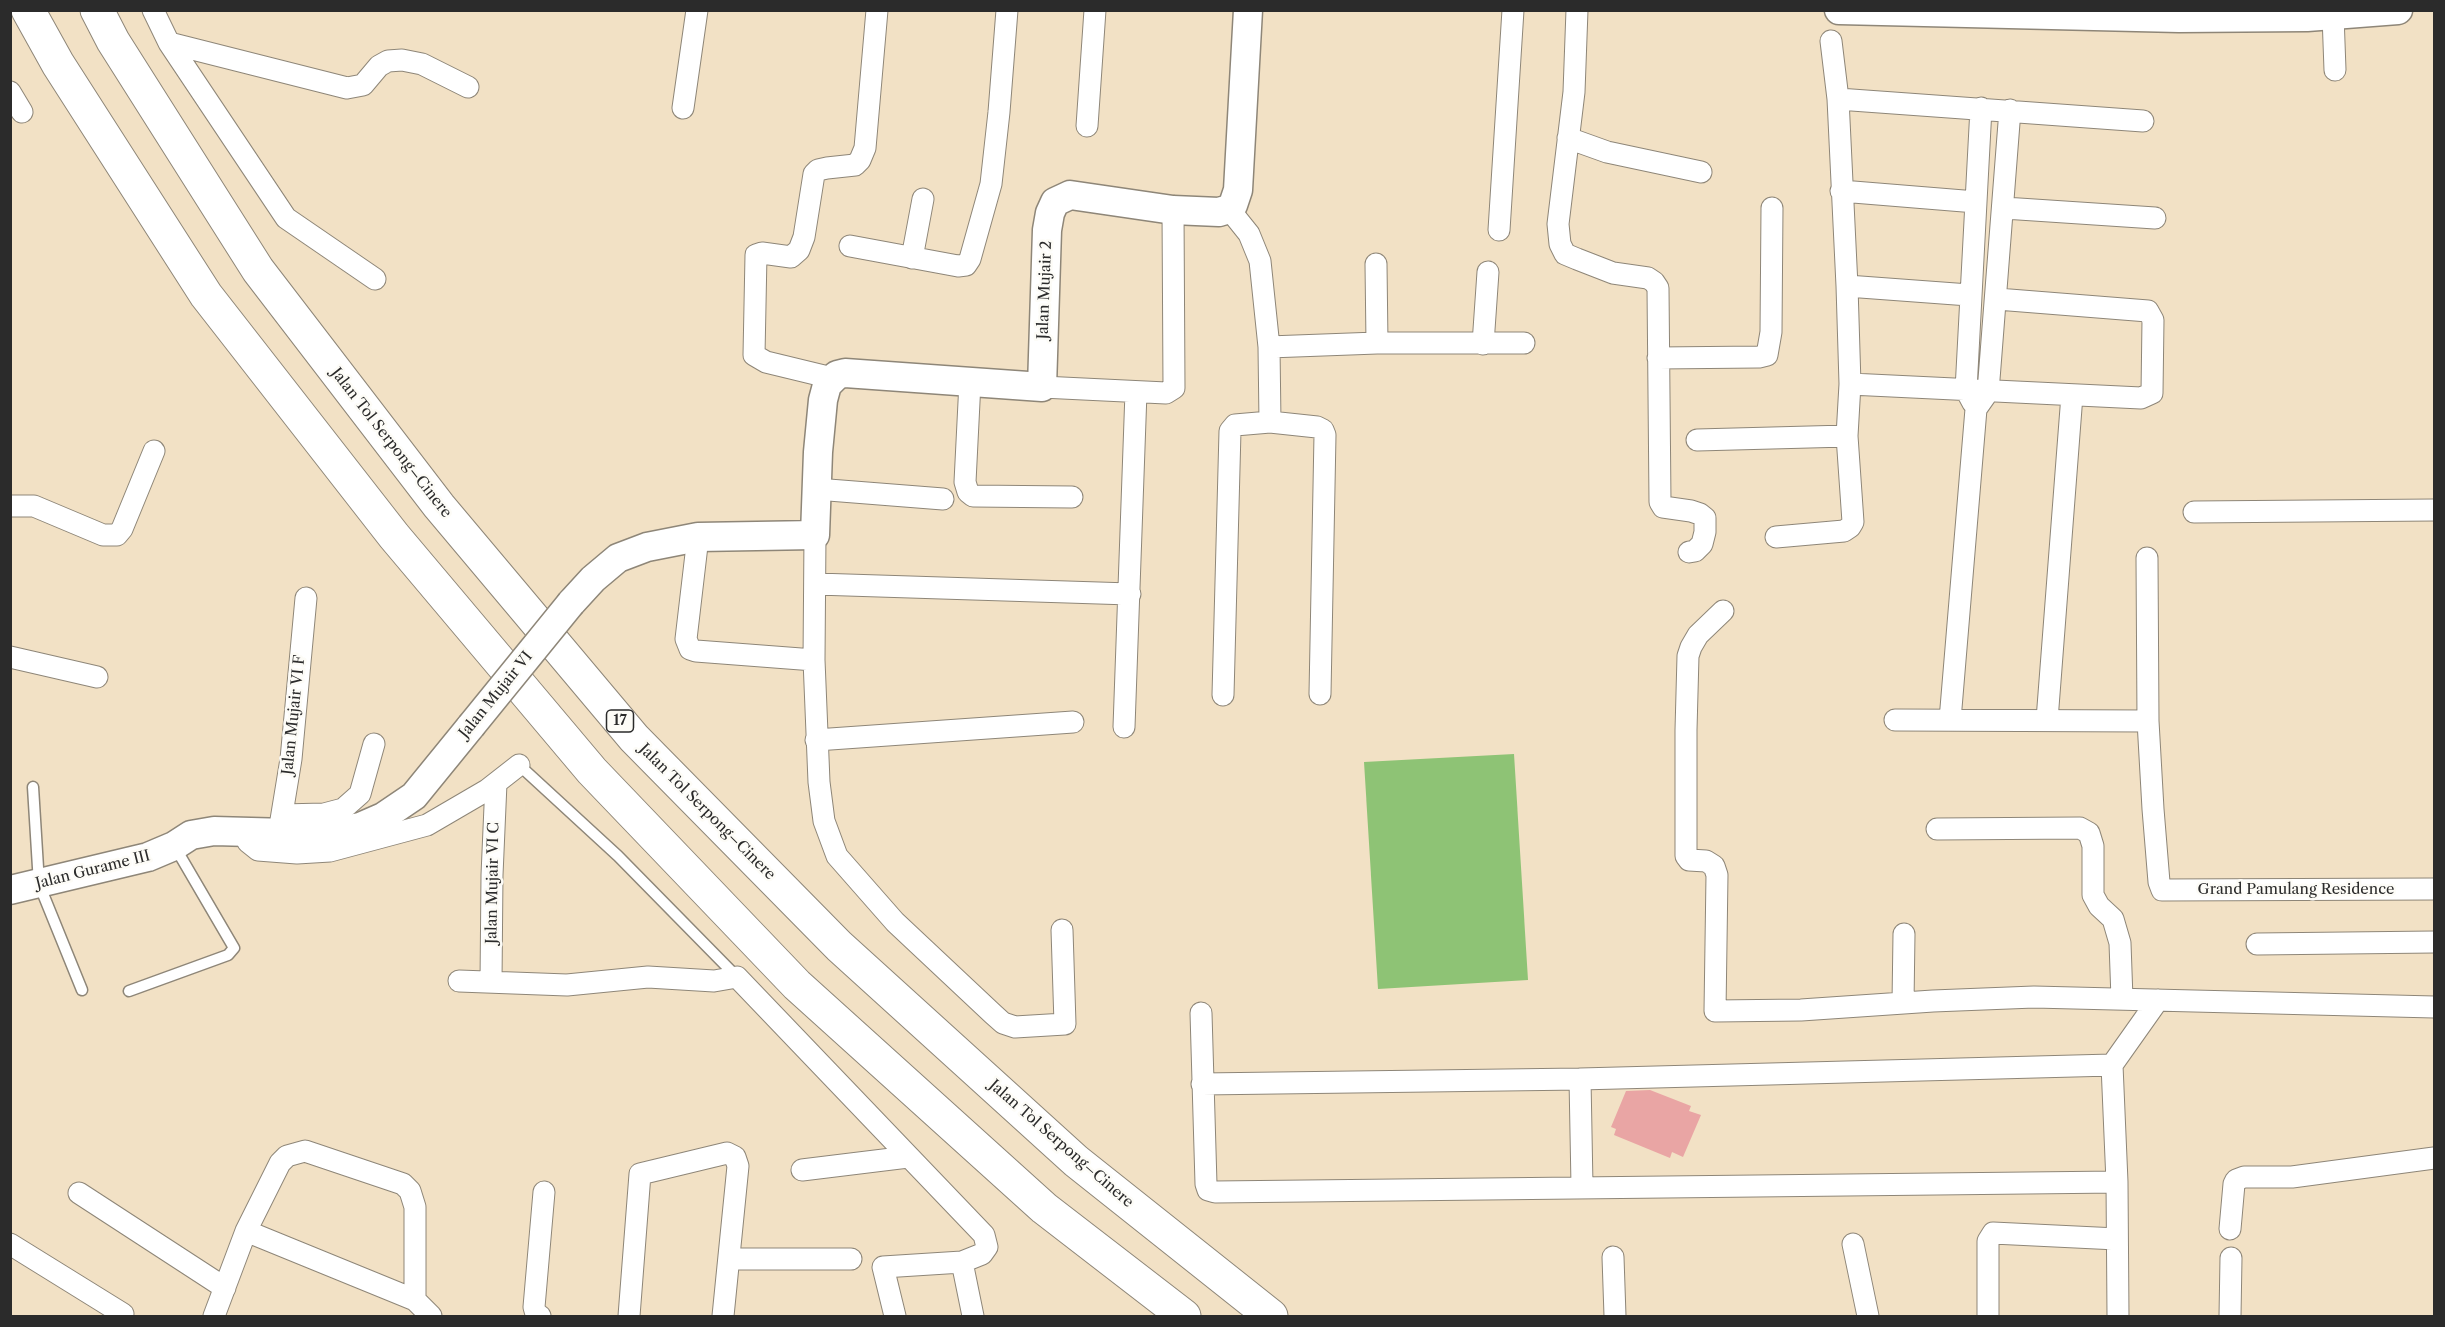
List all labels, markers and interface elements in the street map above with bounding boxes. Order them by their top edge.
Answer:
street label: Jalan Mujair 2 [1034,240,1056,340]
street label: Jalan Tol Serpong–Cinere [327,364,455,522]
street label: Jalan Mujair VI [456,648,536,742]
street label: Jalan Mujair VI F [279,654,309,776]
road number: 17 [606,710,634,732]
street label: Jalan Tol Serpong–Cinere [635,740,779,884]
street label: Jalan Mujair VI C [483,822,503,944]
street label: Jalan Gurame III [34,847,152,893]
street label: Grand Pamulang Residence [2198,881,2394,899]
street label: Jalan Tol Serpong–Cinere [985,1076,1137,1212]

